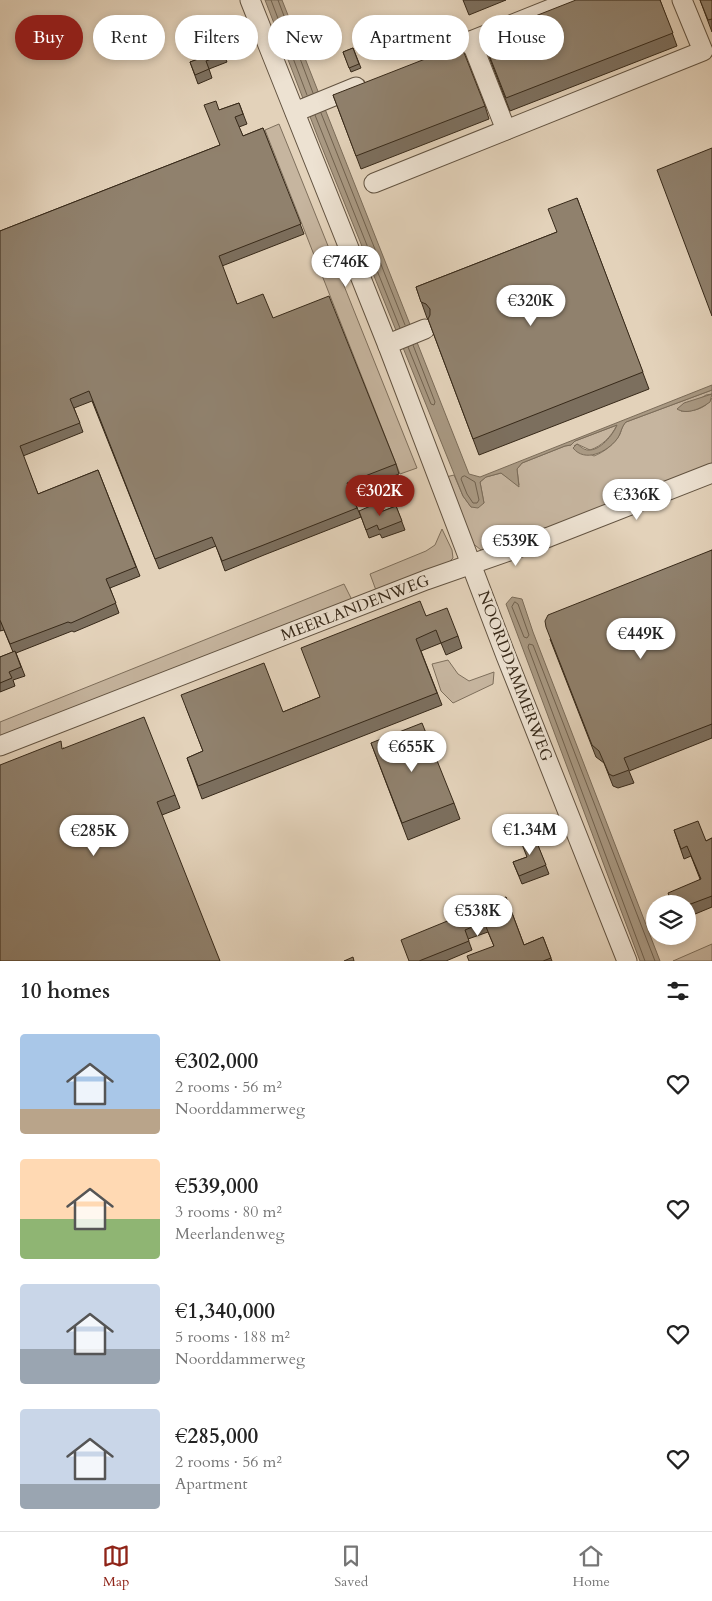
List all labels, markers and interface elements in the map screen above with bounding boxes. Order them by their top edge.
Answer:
chip: Buy [15,15,83,60]
chip: Rent [93,15,165,60]
chip: Filters [175,15,258,60]
chip: New [268,15,342,60]
chip: Apartment [352,15,469,60]
chip: House [479,15,564,60]
pin: €746K [311,246,381,288]
text: €746K [322,251,370,273]
pin: €320K [496,284,566,327]
text: €320K [507,290,555,312]
pin: €302K [345,474,415,517]
pin: €336K [602,478,672,521]
text: €302K [356,480,404,502]
text: €336K [613,484,661,506]
pin: €539K [481,524,551,567]
text: €539K [492,530,540,552]
street label: MEERLANDENWEG [278,569,433,646]
street label: NOORDDAMMERWEG [472,588,558,765]
pin: €449K [606,618,676,660]
text: €449K [617,623,665,645]
pin: €655K [377,730,447,773]
text: €655K [388,736,436,758]
pin: €285K [59,814,129,857]
pin: €1.34M [489,814,571,856]
text: €1.34M [503,819,557,841]
text: €285K [70,820,118,842]
pin: €538K [443,894,513,937]
map controls [646,895,696,945]
button: layers [646,895,696,945]
text: €538K [454,900,502,922]
text: 10 homes [20,977,110,1006]
icon: filters [664,977,692,1005]
text: €302,000 [175,1047,258,1076]
icon: home [60,1054,120,1114]
icon: heart [664,1070,692,1098]
text: 2 rooms · 56 m² [175,1076,282,1098]
text: Noorddammerweg [175,1098,305,1120]
text: €539,000 [175,1172,258,1201]
icon: home [60,1179,120,1239]
icon: heart [664,1195,692,1223]
text: 3 rooms · 80 m² [175,1201,282,1223]
text: Meerlandenweg [175,1223,284,1245]
text: €1,340,000 [175,1297,275,1326]
icon: home [60,1304,120,1364]
icon: heart [664,1320,692,1348]
text: 5 rooms · 188 m² [175,1326,290,1348]
text: Noorddammerweg [175,1348,305,1370]
text: €285,000 [175,1422,258,1451]
icon: home [60,1429,120,1489]
icon: heart [664,1445,692,1473]
text: 2 rooms · 56 m² [175,1451,282,1473]
text: Apartment [175,1473,248,1495]
tab: Map [102,1542,130,1591]
tab: Saved [334,1542,368,1591]
tab: Home [572,1542,610,1591]

